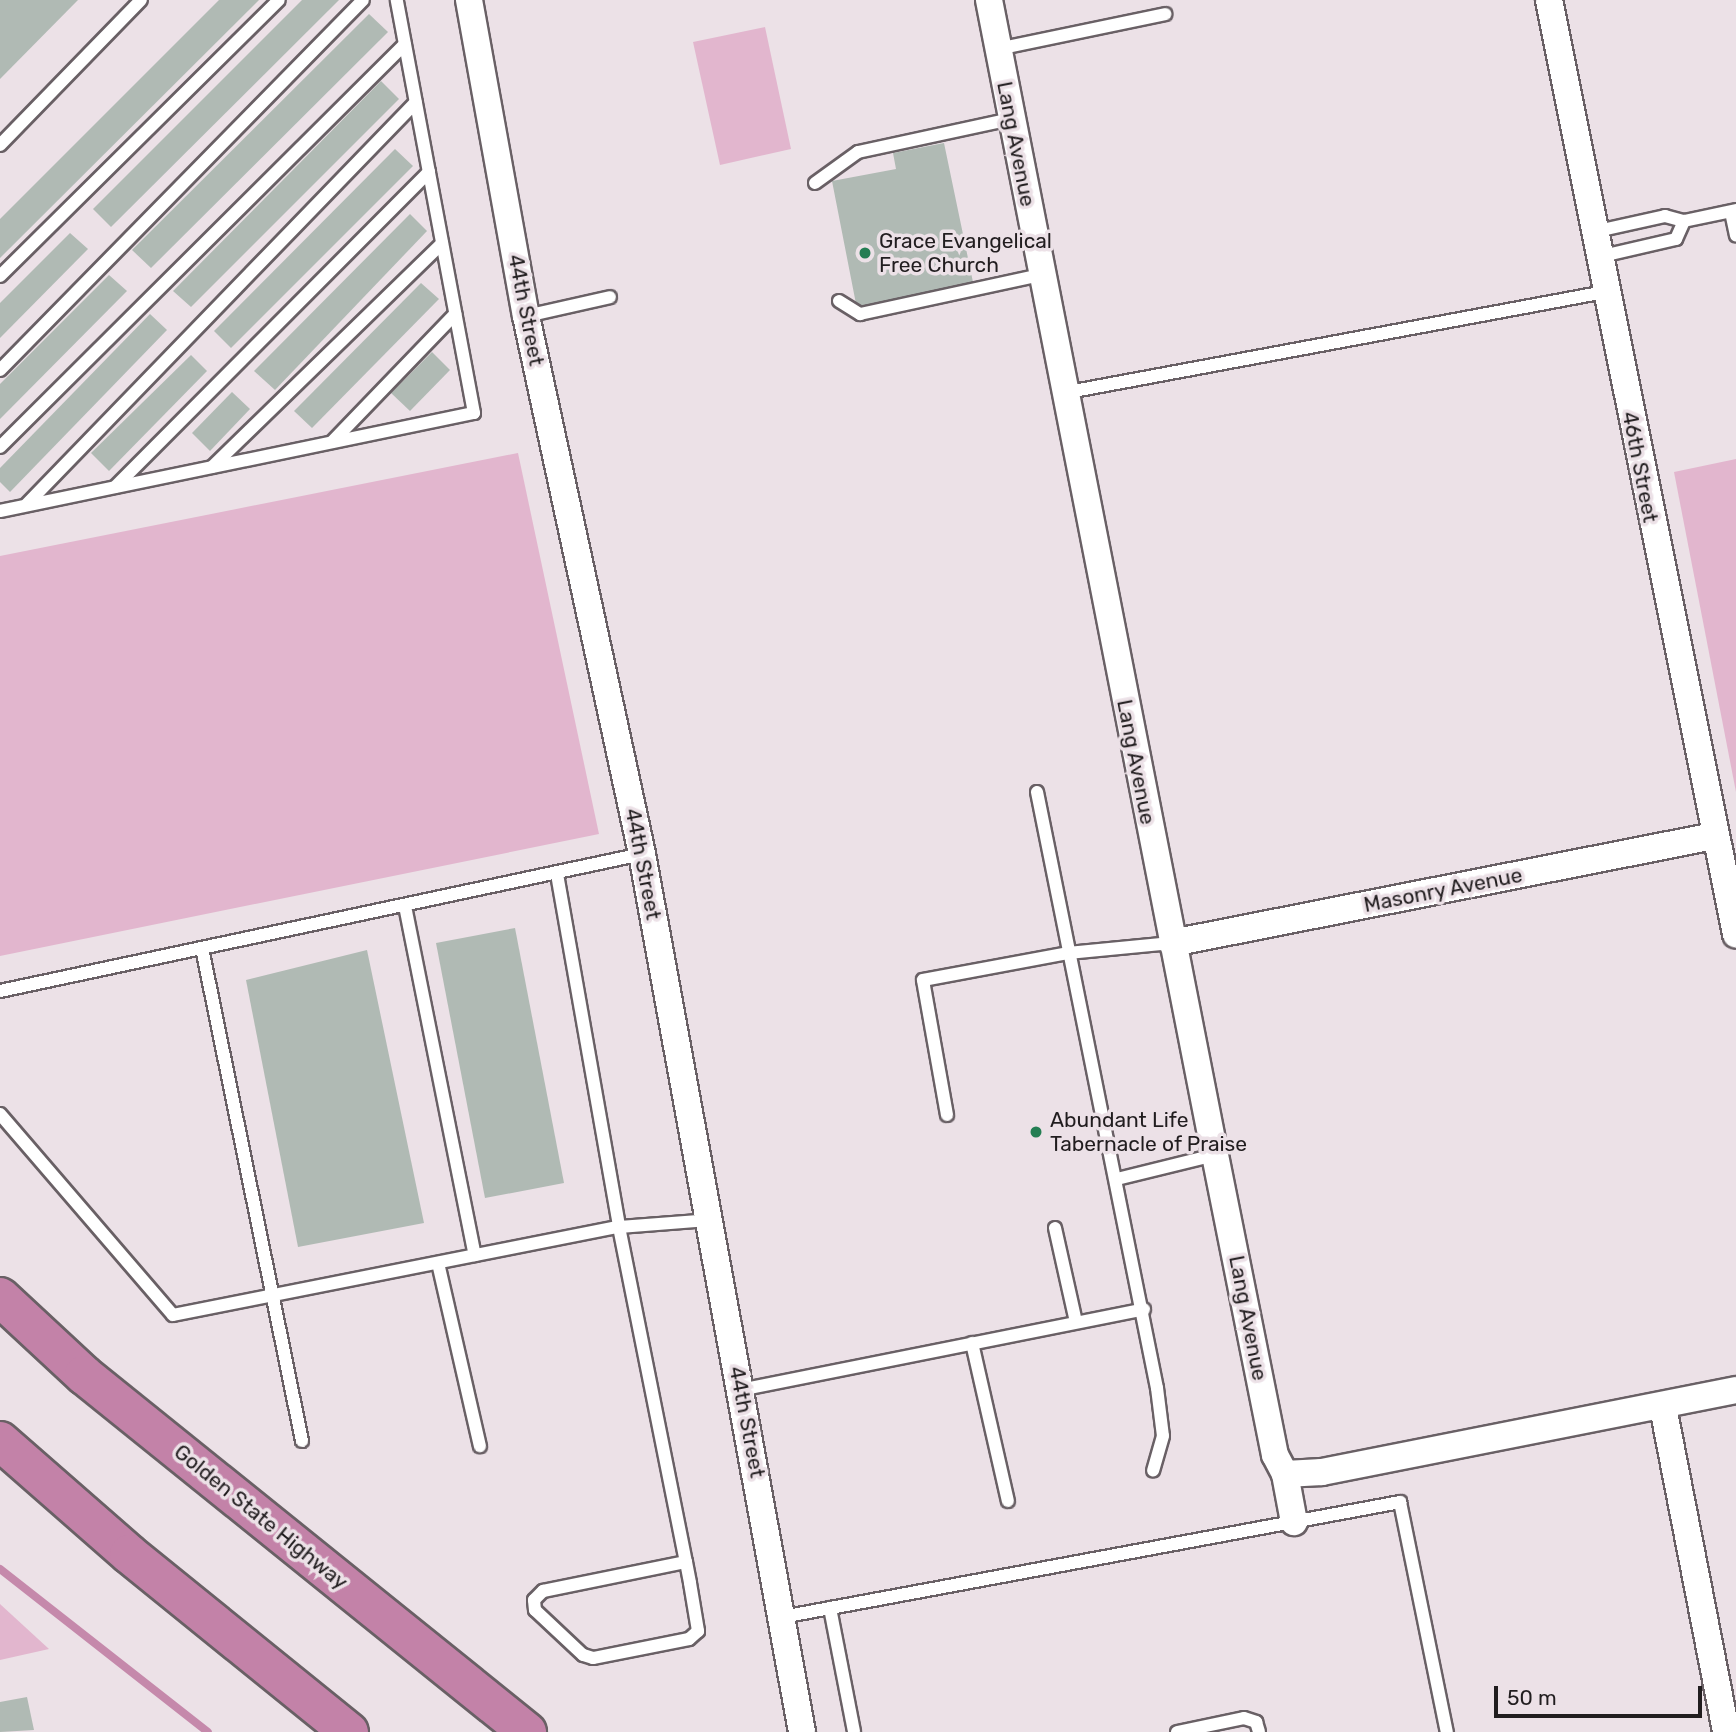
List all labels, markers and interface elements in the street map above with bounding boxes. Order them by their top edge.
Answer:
street label: Lang Avenue [991,79,1041,209]
place label: Grace Evangelical Free Church [879,228,1052,278]
marker: Grace Evangelical Free Church [857,245,873,261]
street label: 44th Street [503,252,549,368]
street label: 46th Street [1617,409,1663,525]
street label: Lang Avenue [1111,697,1161,827]
street label: 44th Street [620,806,666,922]
street label: Masonry Avenue [1361,862,1525,918]
place label: Abundant Life Tabernacle of Praise [1050,1107,1248,1157]
marker: Abundant Life Tabernacle of Praise [1028,1124,1044,1140]
street label: Lang Avenue [1223,1253,1273,1383]
street label: 44th Street [724,1364,770,1480]
street label: Golden State Highway [169,1439,353,1595]
scale bar [1498,1672,1706,1716]
text: 50 m [1507,1685,1557,1710]

